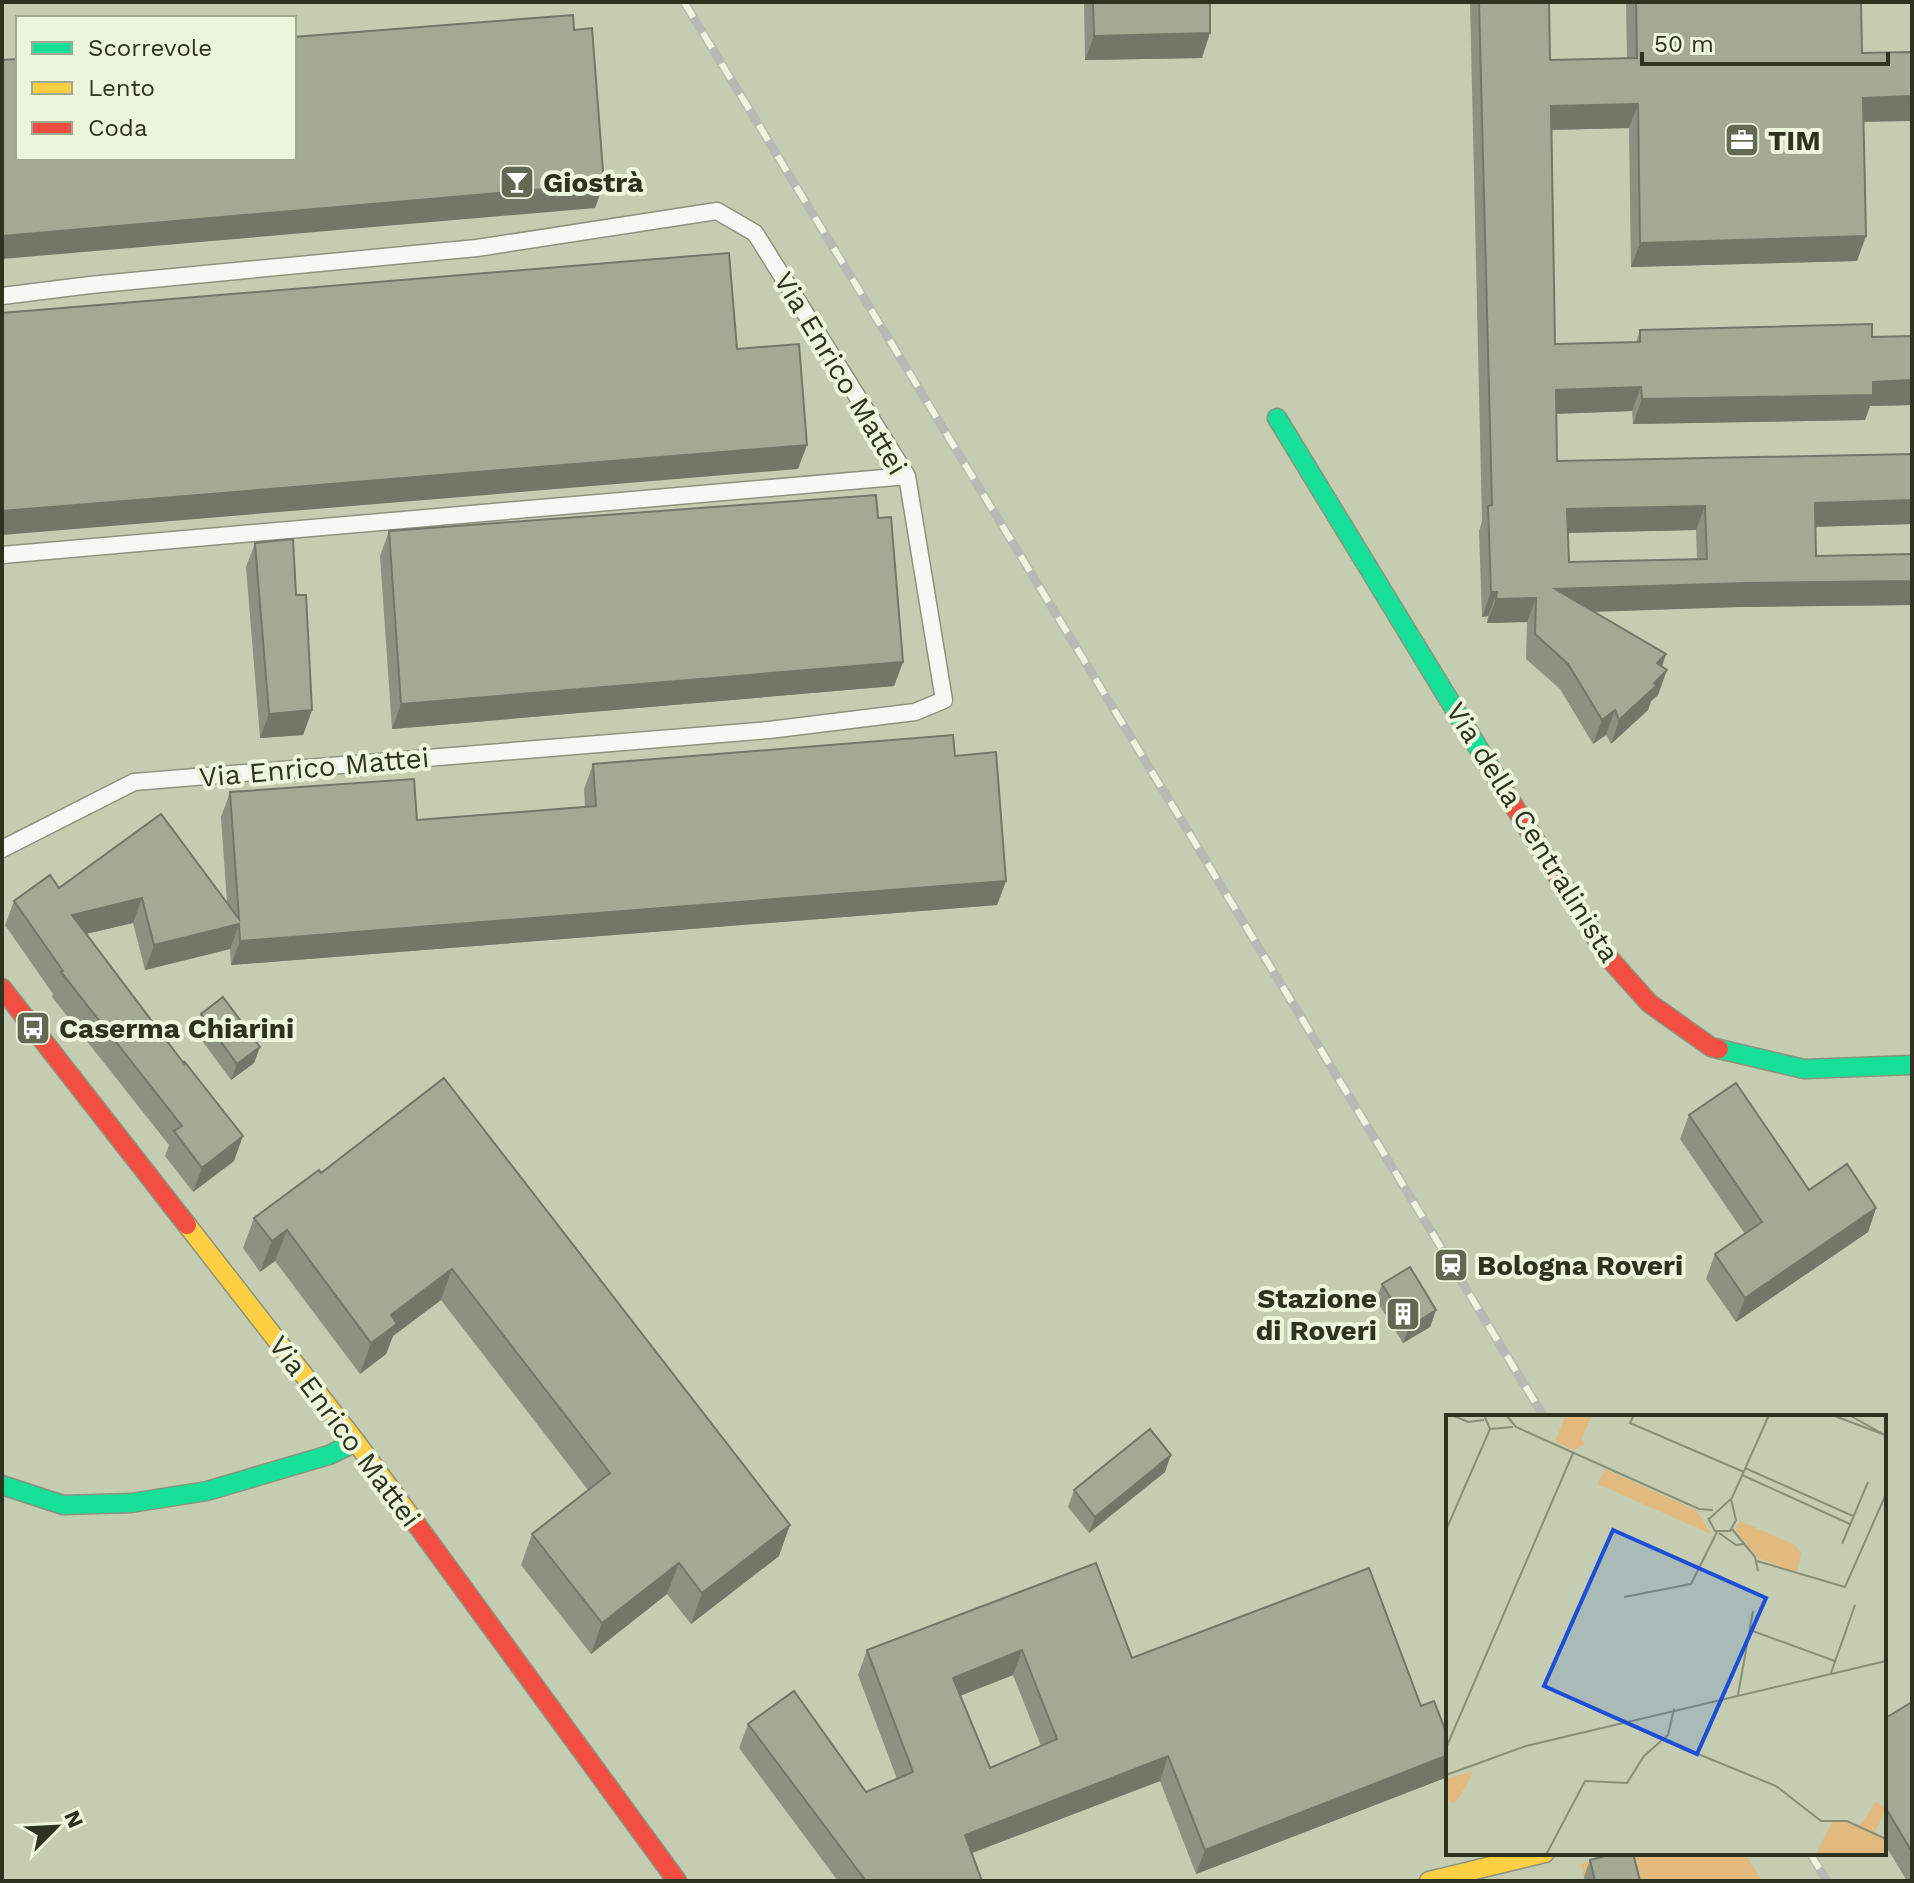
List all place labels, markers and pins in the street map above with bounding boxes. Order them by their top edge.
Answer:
office icon: TIM [1723,121,1761,159]
place label: TIM [1768,124,1821,157]
bar icon: Giostrà [498,163,536,201]
place label: Giostrà [543,166,644,199]
bus stop icon: Caserma Chiarini [14,1009,52,1047]
place label: Caserma Chiarini [59,1012,294,1045]
station icon: Bologna Roveri [1432,1246,1470,1284]
place label: Bologna Roveri [1477,1249,1683,1282]
place label: Stazione di Roveri [1256,1282,1377,1347]
building icon: Stazione di Roveri [1384,1295,1422,1333]

